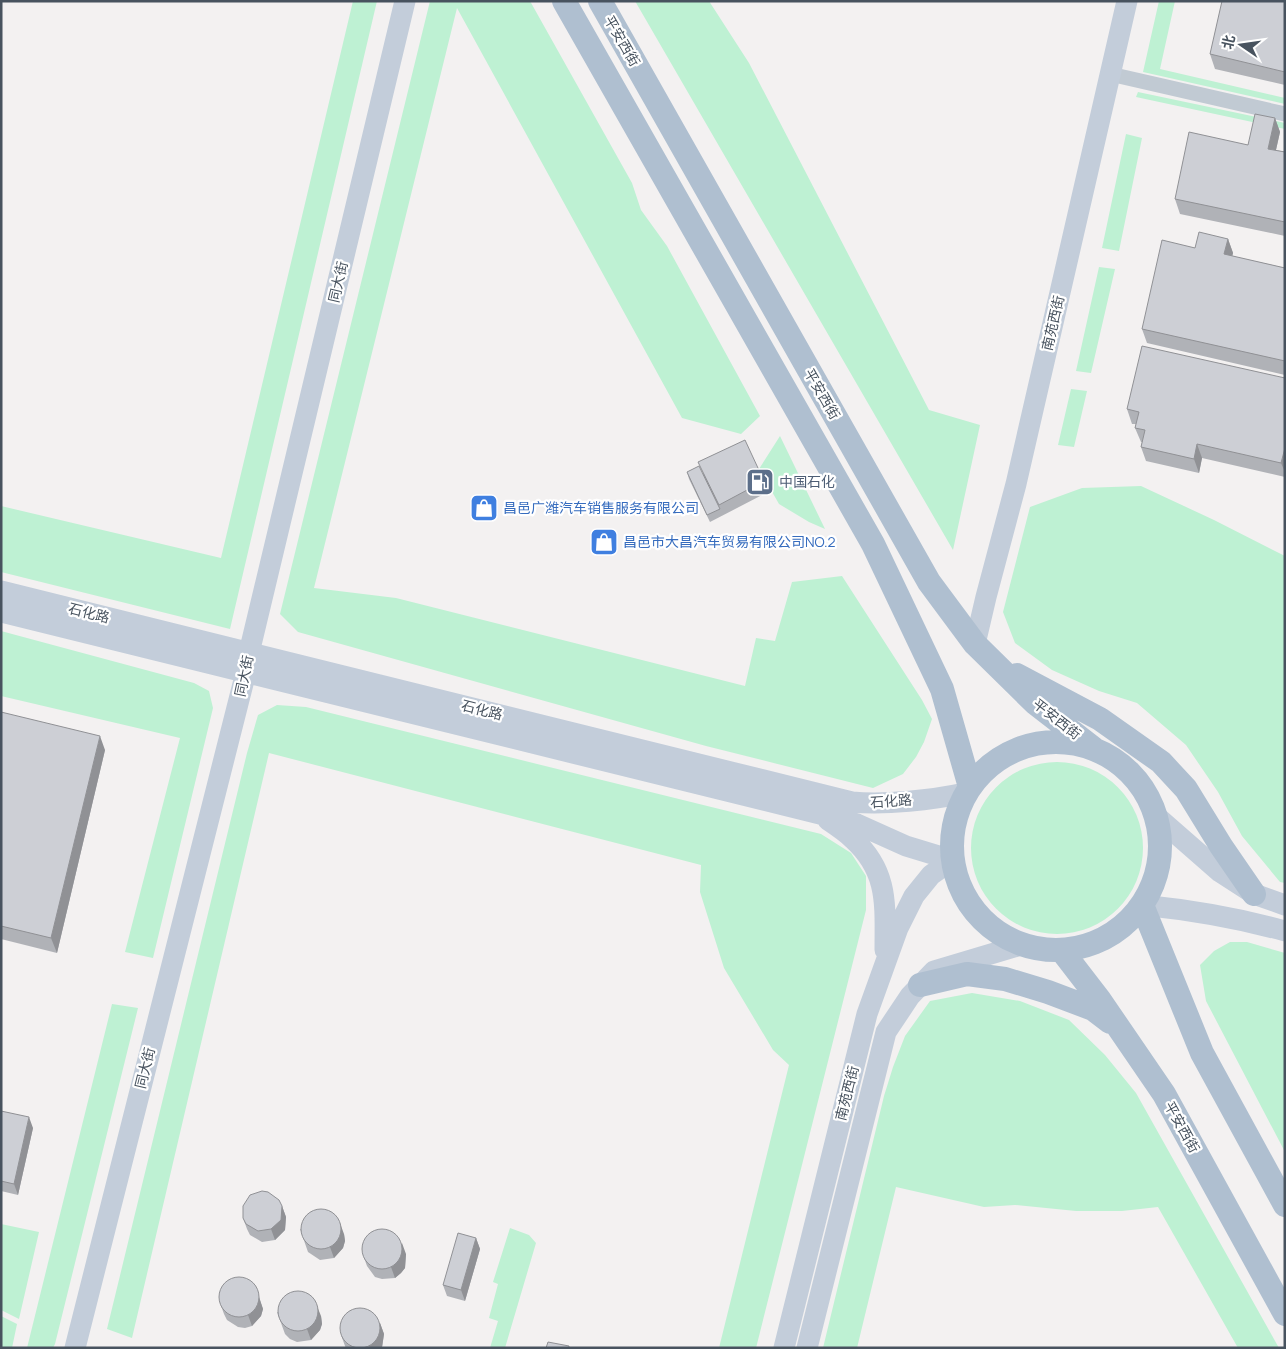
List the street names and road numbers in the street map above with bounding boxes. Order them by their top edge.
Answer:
street label: 平安西街 [600,12,645,70]
street label: 同大街 [324,259,351,304]
street label: 南苑西街 [1037,293,1068,352]
street label: 平安西街 [800,365,845,423]
street label: 石化路 [66,598,112,627]
street label: 同大街 [230,653,257,698]
street label: 平安西街 [1029,694,1085,743]
street label: 石化路 [459,695,505,724]
street label: 石化路 [869,790,913,811]
street label: 同大街 [130,1045,159,1091]
street label: 南苑西街 [831,1063,863,1122]
street label: 平安西街 [1161,1098,1204,1156]

